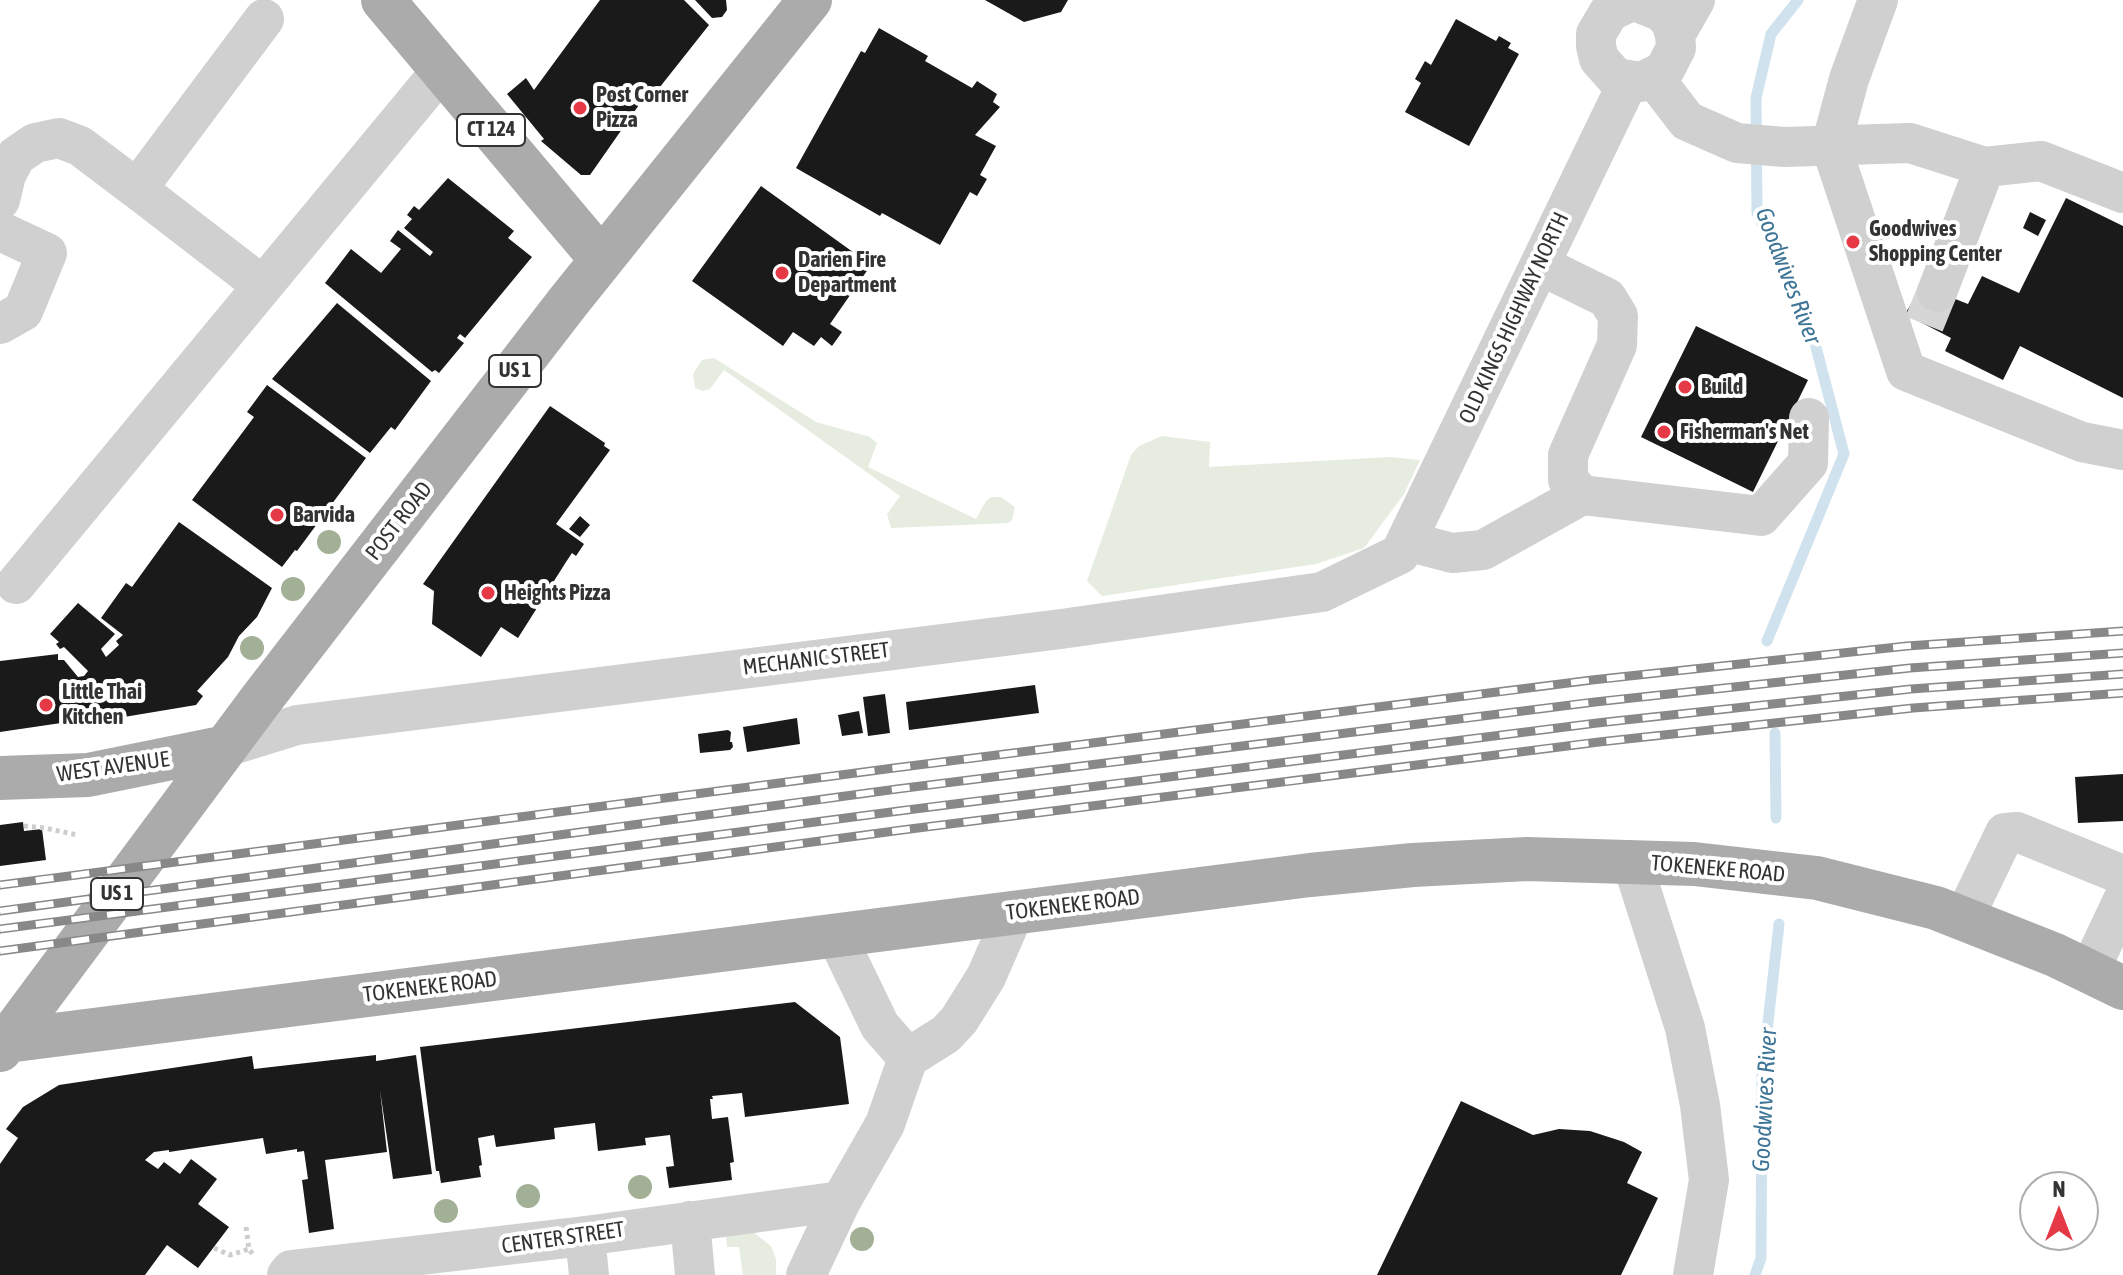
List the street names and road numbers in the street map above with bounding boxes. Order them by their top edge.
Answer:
road number: CT 124 [457,114,525,146]
street label: OLD KINGS HIGHWAY NORTH [1453,208,1575,428]
road number: US 1 [489,355,541,387]
street label: POST ROAD [360,477,438,565]
street label: MECHANIC STREET [741,637,891,681]
street label: WEST AVENUE [55,746,171,788]
street label: TOKENEKE ROAD [1650,850,1786,888]
road number: US 1 [91,878,143,910]
street label: TOKENEKE ROAD [1005,884,1141,926]
street label: TOKENEKE ROAD [362,966,498,1008]
street label: CENTER STREET [500,1216,626,1260]

